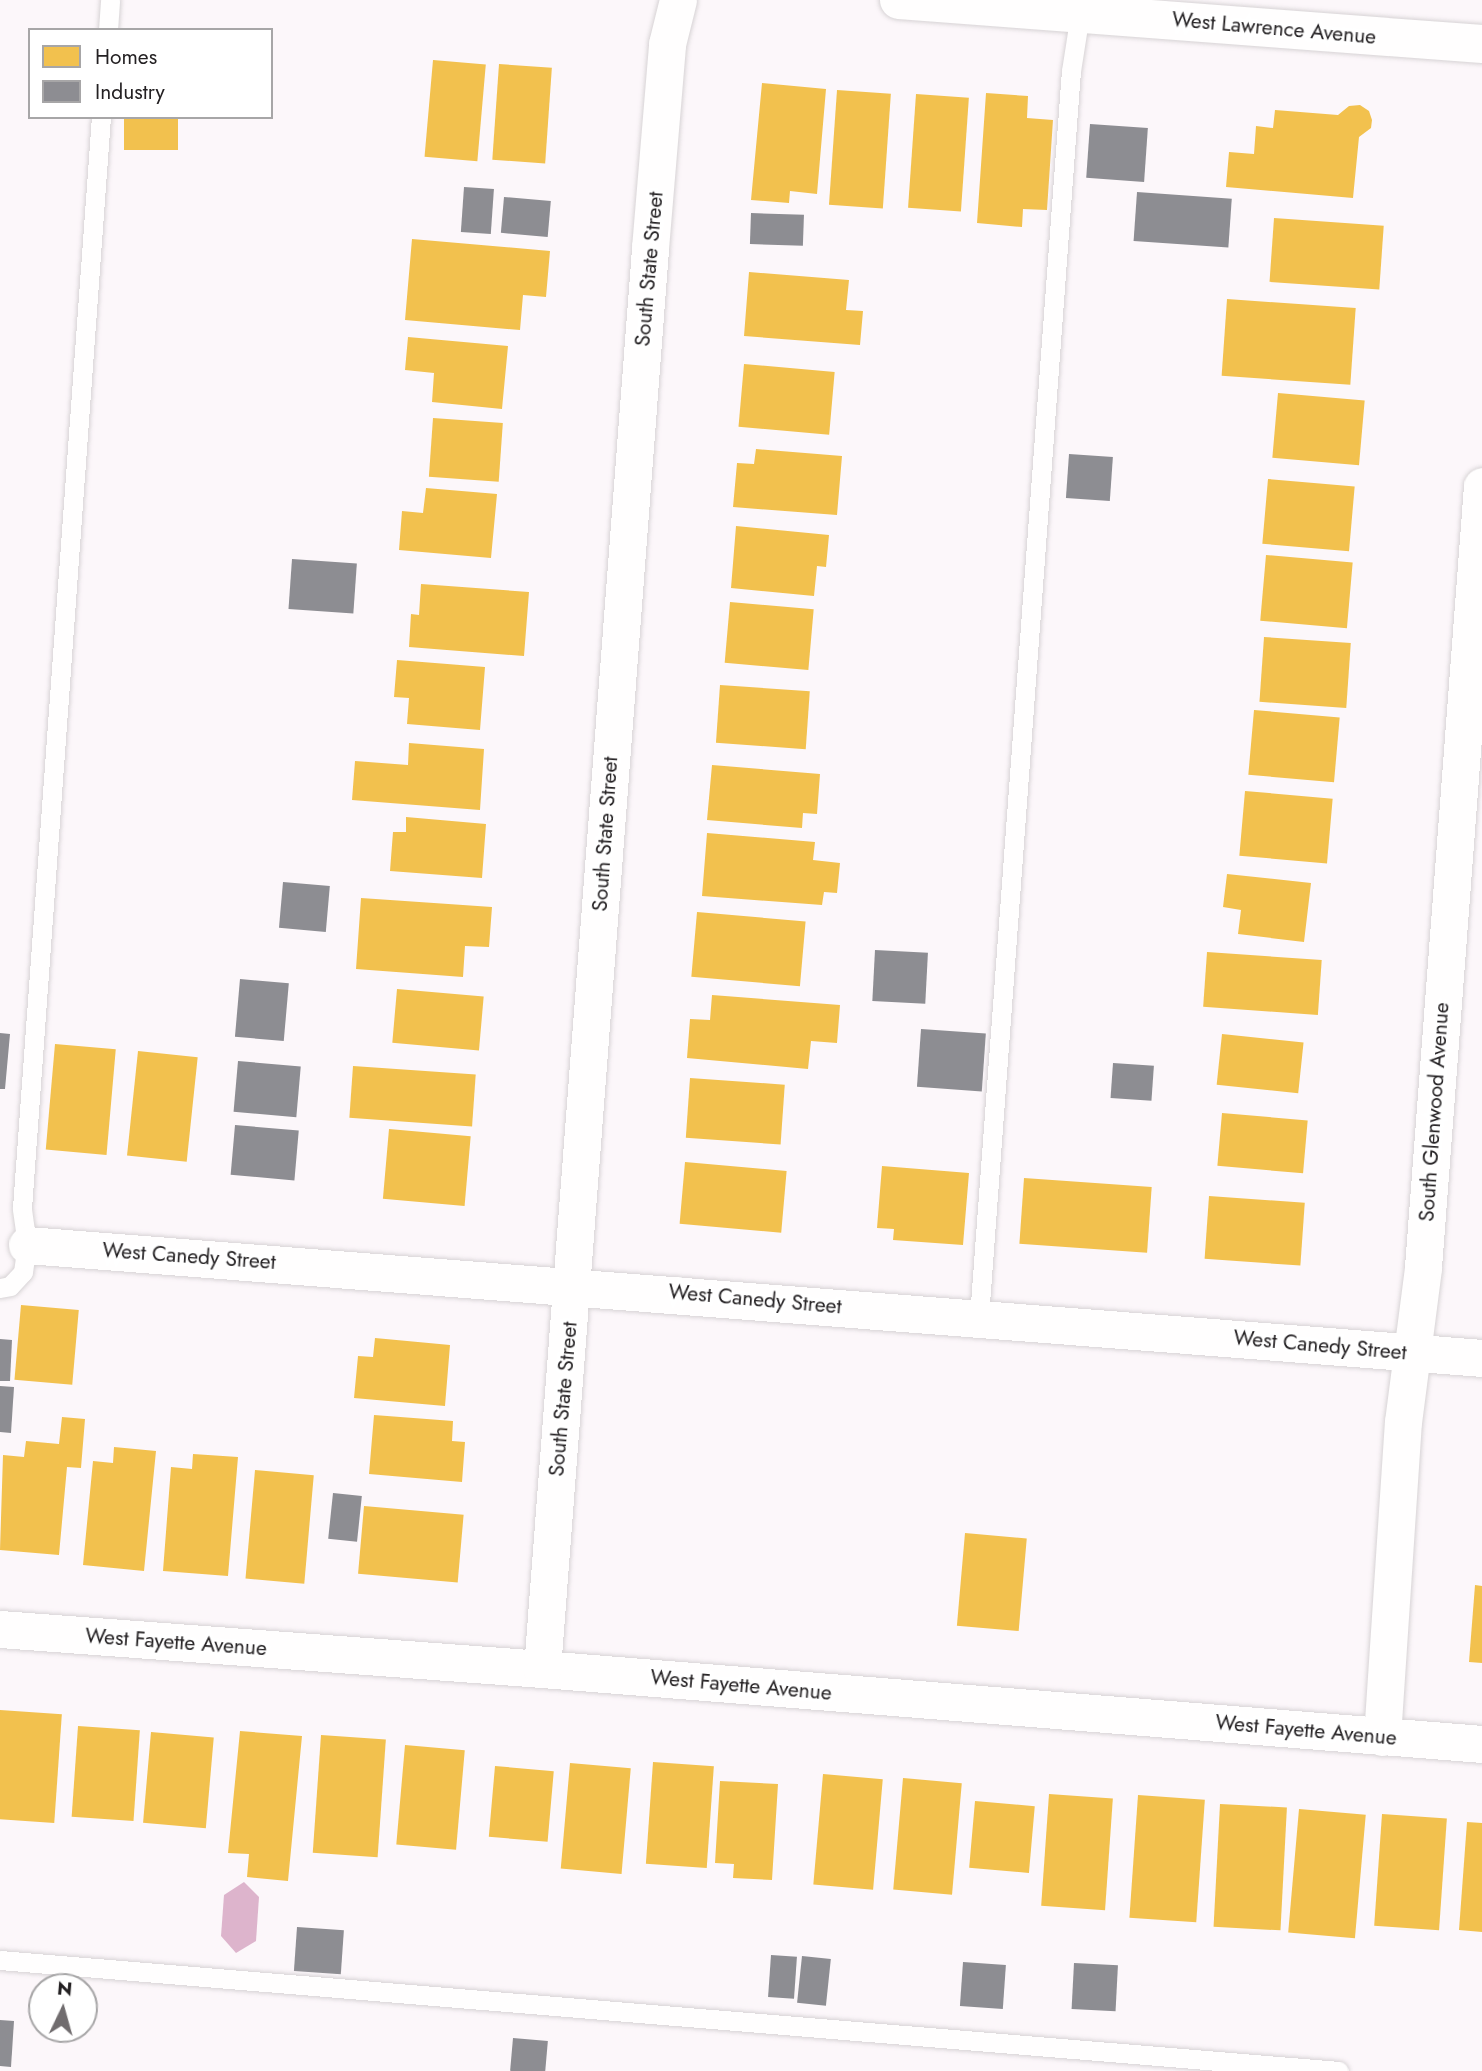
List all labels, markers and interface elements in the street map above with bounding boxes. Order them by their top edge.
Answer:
street label: West Lawrence Avenue [1171,7,1377,49]
legend [28,28,273,119]
text: Homes [95,42,157,72]
text: Industry [95,77,165,107]
street label: South State Street [630,191,668,347]
street label: South State Street [587,756,623,912]
street label: South Glenwood Avenue [1414,1001,1454,1223]
street label: West Canedy Street [101,1237,277,1275]
street label: West Canedy Street [667,1279,843,1319]
street label: South State Street [544,1321,582,1477]
street label: West Canedy Street [1232,1325,1408,1365]
street label: West Fayette Avenue [84,1623,268,1661]
street label: West Fayette Avenue [649,1665,833,1705]
street label: West Fayette Avenue [1214,1710,1398,1750]
north arrow [28,1973,98,2043]
text: N [56,1974,73,2003]

